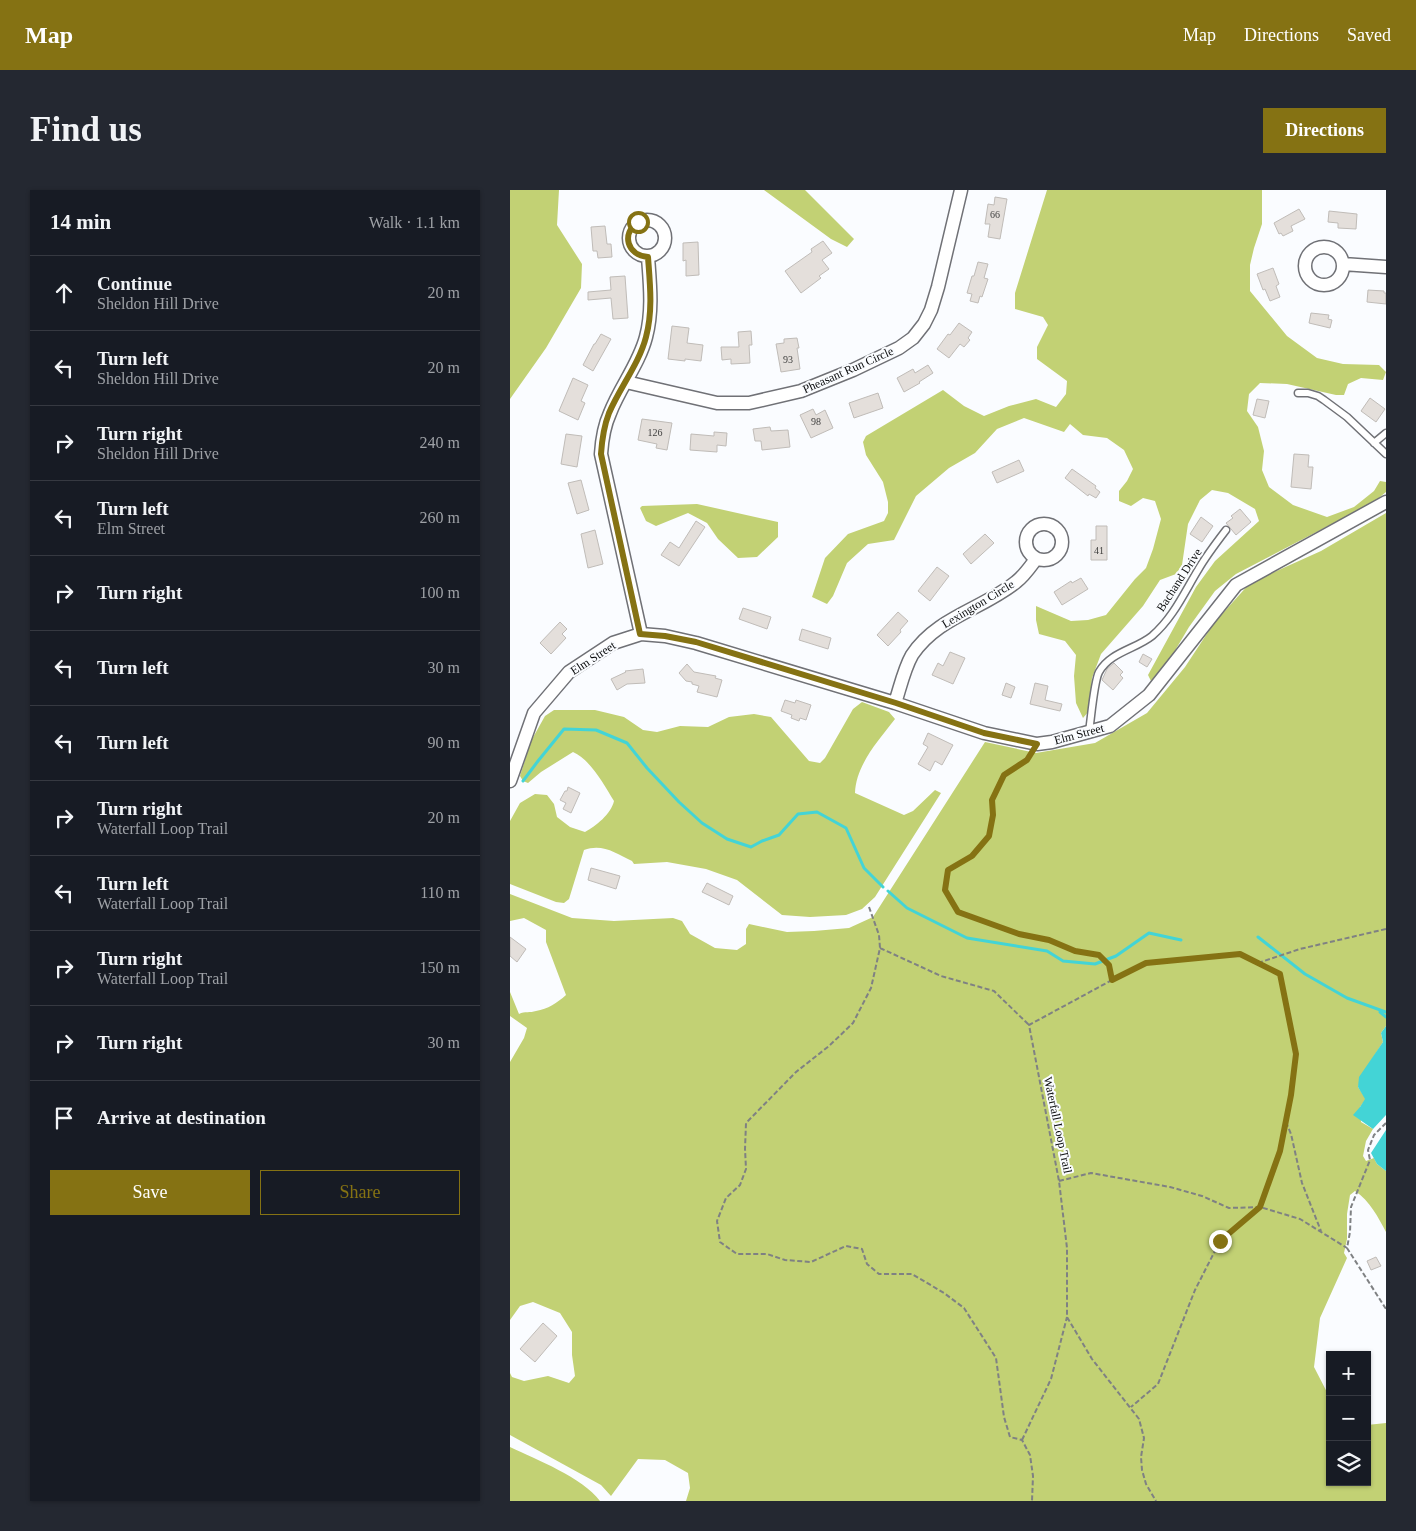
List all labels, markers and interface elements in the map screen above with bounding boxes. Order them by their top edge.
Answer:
text: Map [25,22,73,48]
text: Map [1183,25,1216,45]
text: Directions [1244,25,1319,45]
text: Saved [1347,25,1391,45]
button: Directions [1263,108,1386,153]
text: Find us [30,110,142,149]
house number: 66 [990,209,1000,220]
text: 14 min [50,210,111,234]
route start [627,211,650,234]
text: Walk · 1.1 km [369,214,460,231]
text: Continue [97,273,172,294]
icon: ahead [50,279,78,307]
text: 20 m [428,284,460,301]
text: Sheldon Hill Drive [97,295,219,312]
street label: Pheasant Run Circle [800,344,896,396]
text: Turn left [97,348,169,369]
icon: left [50,354,78,382]
house number: 93 [783,354,793,365]
text: 20 m [428,359,460,376]
text: Sheldon Hill Drive [97,370,219,387]
house number: 98 [811,416,821,427]
text: Turn right [97,423,182,444]
house number: 126 [648,427,663,438]
icon: right [50,429,78,457]
text: 240 m [420,434,460,451]
text: Sheldon Hill Drive [97,445,219,462]
text: Turn left [97,498,169,519]
icon: left [50,504,78,532]
text: 260 m [420,509,460,526]
text: Elm Street [97,520,165,537]
house number: 41 [1094,545,1104,556]
street label: Bachand Drive [1153,546,1205,614]
street label: Lexington Circle [939,577,1017,631]
icon: right [50,579,78,607]
text: Turn right [97,582,182,603]
text: 100 m [420,584,460,601]
street label: Elm Street [568,638,619,678]
icon: left [50,654,78,682]
text: Turn left [97,657,169,678]
text: 30 m [428,659,460,676]
street label: Elm Street [1053,720,1106,747]
icon: left [50,729,78,757]
text: Turn left [97,732,169,753]
text: 90 m [428,734,460,751]
text: Turn right [97,798,182,819]
icon: right [50,804,78,832]
text: 20 m [428,809,460,826]
text: Waterfall Loop Trail [97,820,228,837]
text: Turn left [97,873,169,894]
icon: left [50,879,78,907]
text: 110 m [420,884,460,901]
text: Waterfall Loop Trail [97,895,228,912]
text: Turn right [97,948,182,969]
icon: right [50,954,78,982]
text: 150 m [420,959,460,976]
text: Waterfall Loop Trail [97,970,228,987]
icon: right [50,1029,78,1057]
text: Turn right [97,1032,182,1053]
text: 30 m [428,1034,460,1051]
street label: Waterfall Loop Trail [1041,1075,1075,1175]
icon: arrive [50,1104,78,1132]
text: Arrive at destination [97,1107,266,1128]
button: Save [50,1170,250,1215]
button: Share [260,1170,460,1215]
route end [1209,1230,1232,1253]
map controls [1326,1351,1371,1486]
button: + [1326,1351,1371,1396]
button: − [1326,1396,1371,1441]
button: layers [1326,1441,1371,1486]

